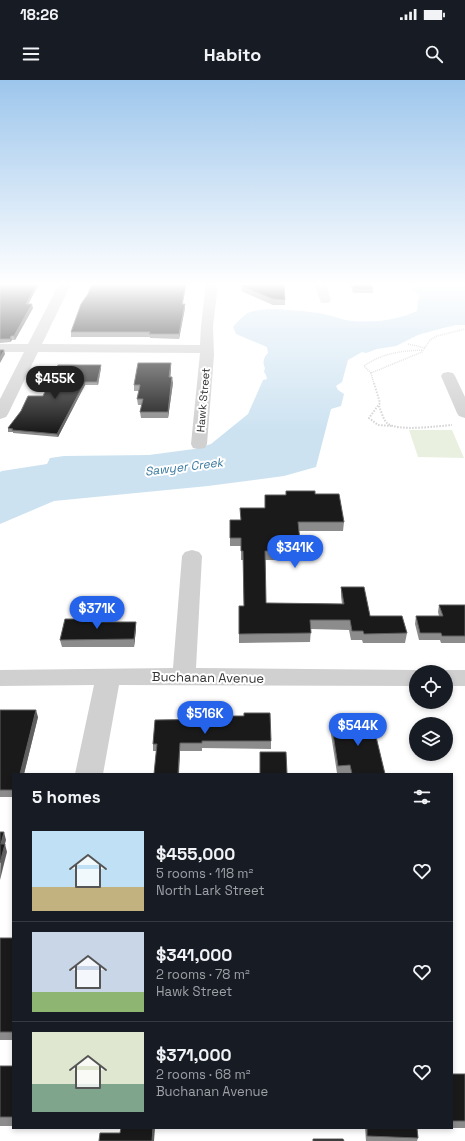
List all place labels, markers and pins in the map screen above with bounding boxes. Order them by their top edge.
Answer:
pin: $455K [27,366,83,400]
pin: $341K [267,535,323,569]
pin: $371K [69,596,125,630]
pin: $516K [177,701,233,735]
pin: $544K [330,713,386,747]

